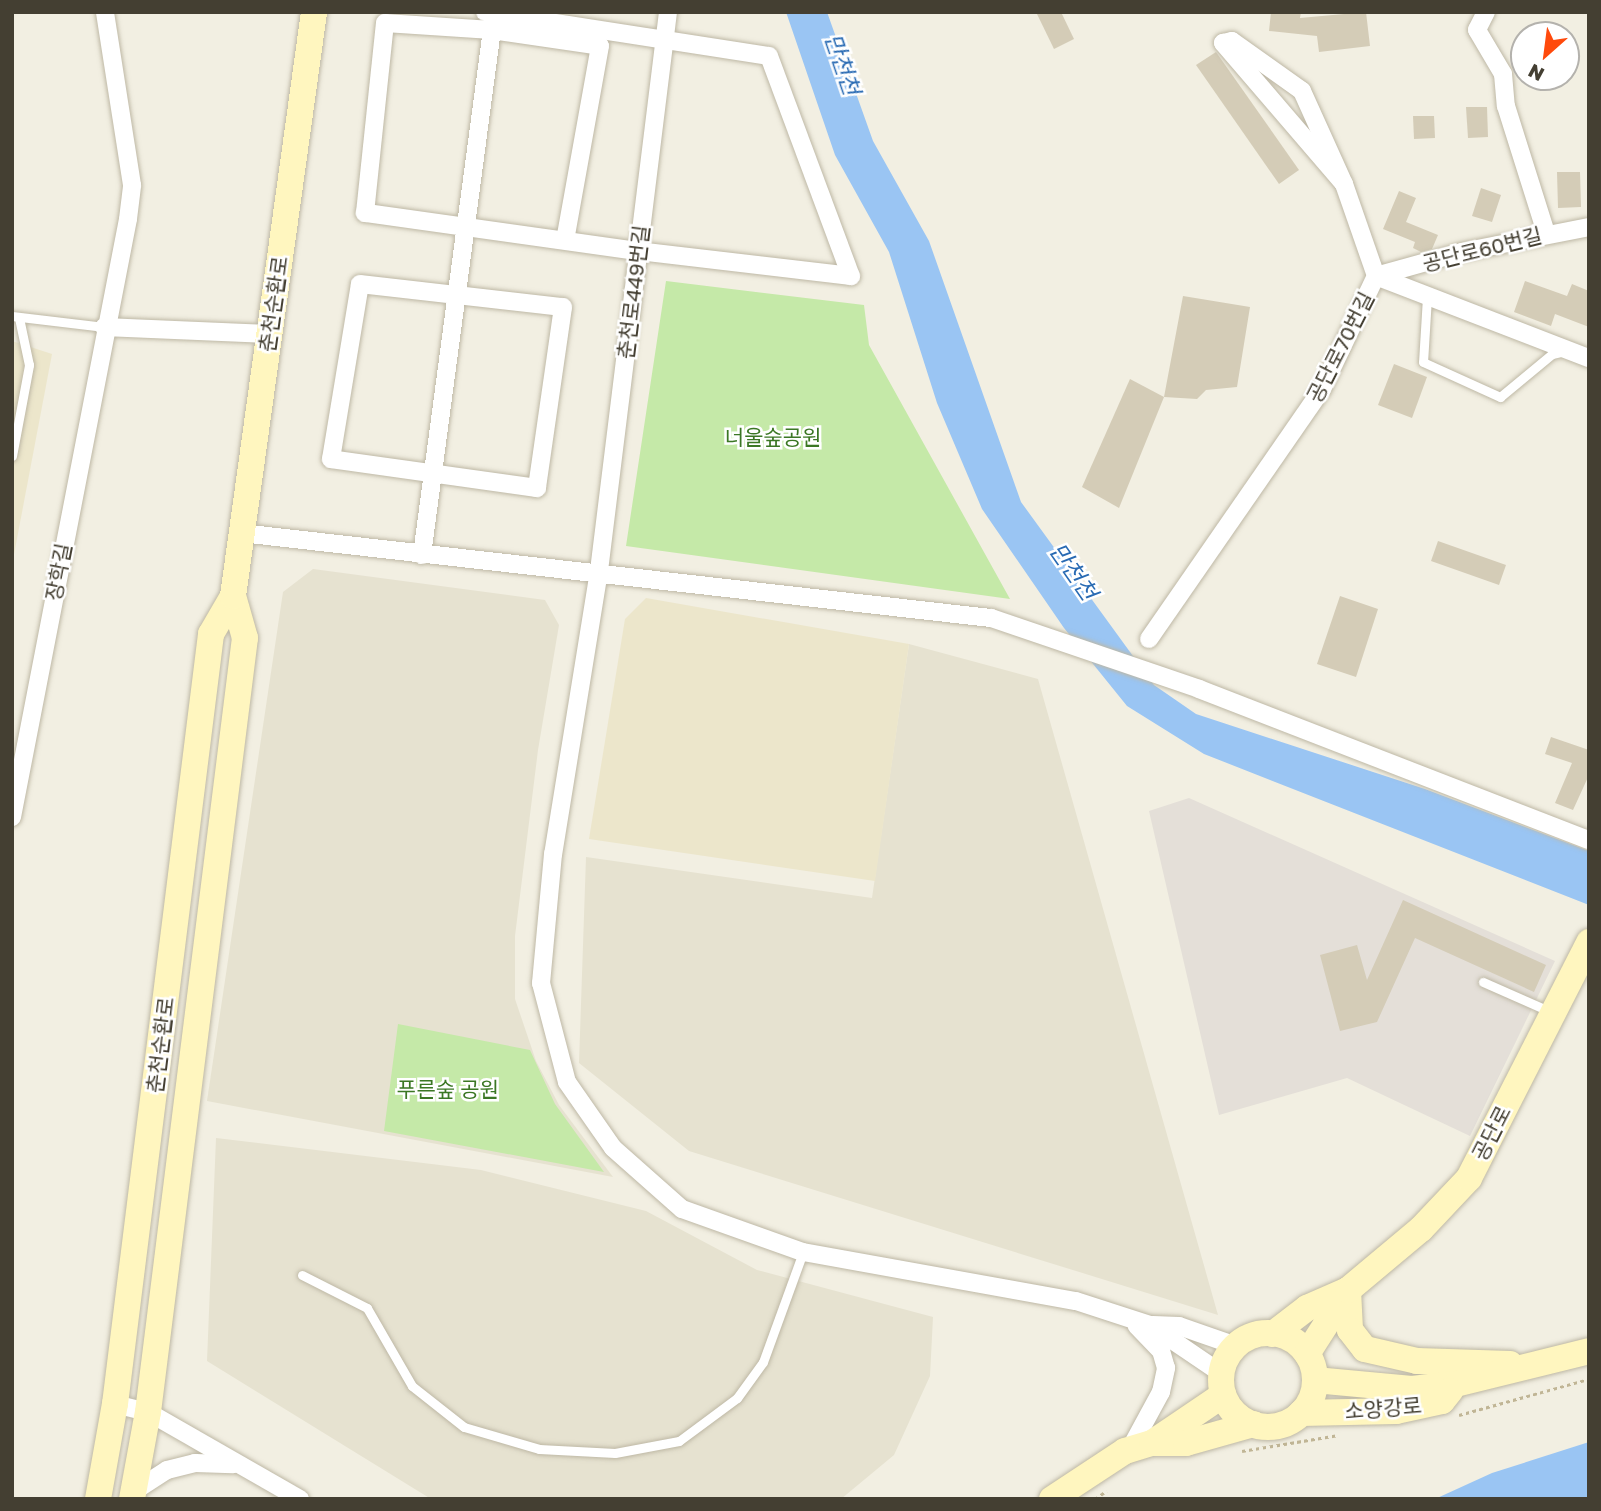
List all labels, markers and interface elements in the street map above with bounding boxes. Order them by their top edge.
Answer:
north arrow [1510,21,1580,91]
water label: 만천천 [820,29,866,99]
text: N [1524,60,1548,87]
street label: 공단로60번길 [1420,222,1544,276]
street label: 춘천로449번길 [612,224,654,360]
street label: 춘천순환로 [254,254,292,354]
street label: 공단로70번길 [1301,287,1379,407]
park label: 너울숲공원 [725,424,821,450]
water label: 만천천 [1044,537,1104,605]
street label: 장학길 [40,541,76,603]
street label: 춘천순환로 [142,996,178,1094]
park label: 푸른숲 공원 [397,1076,499,1102]
street label: 공단로 [1467,1101,1515,1165]
street label: 소양강로 [1343,1392,1423,1424]

